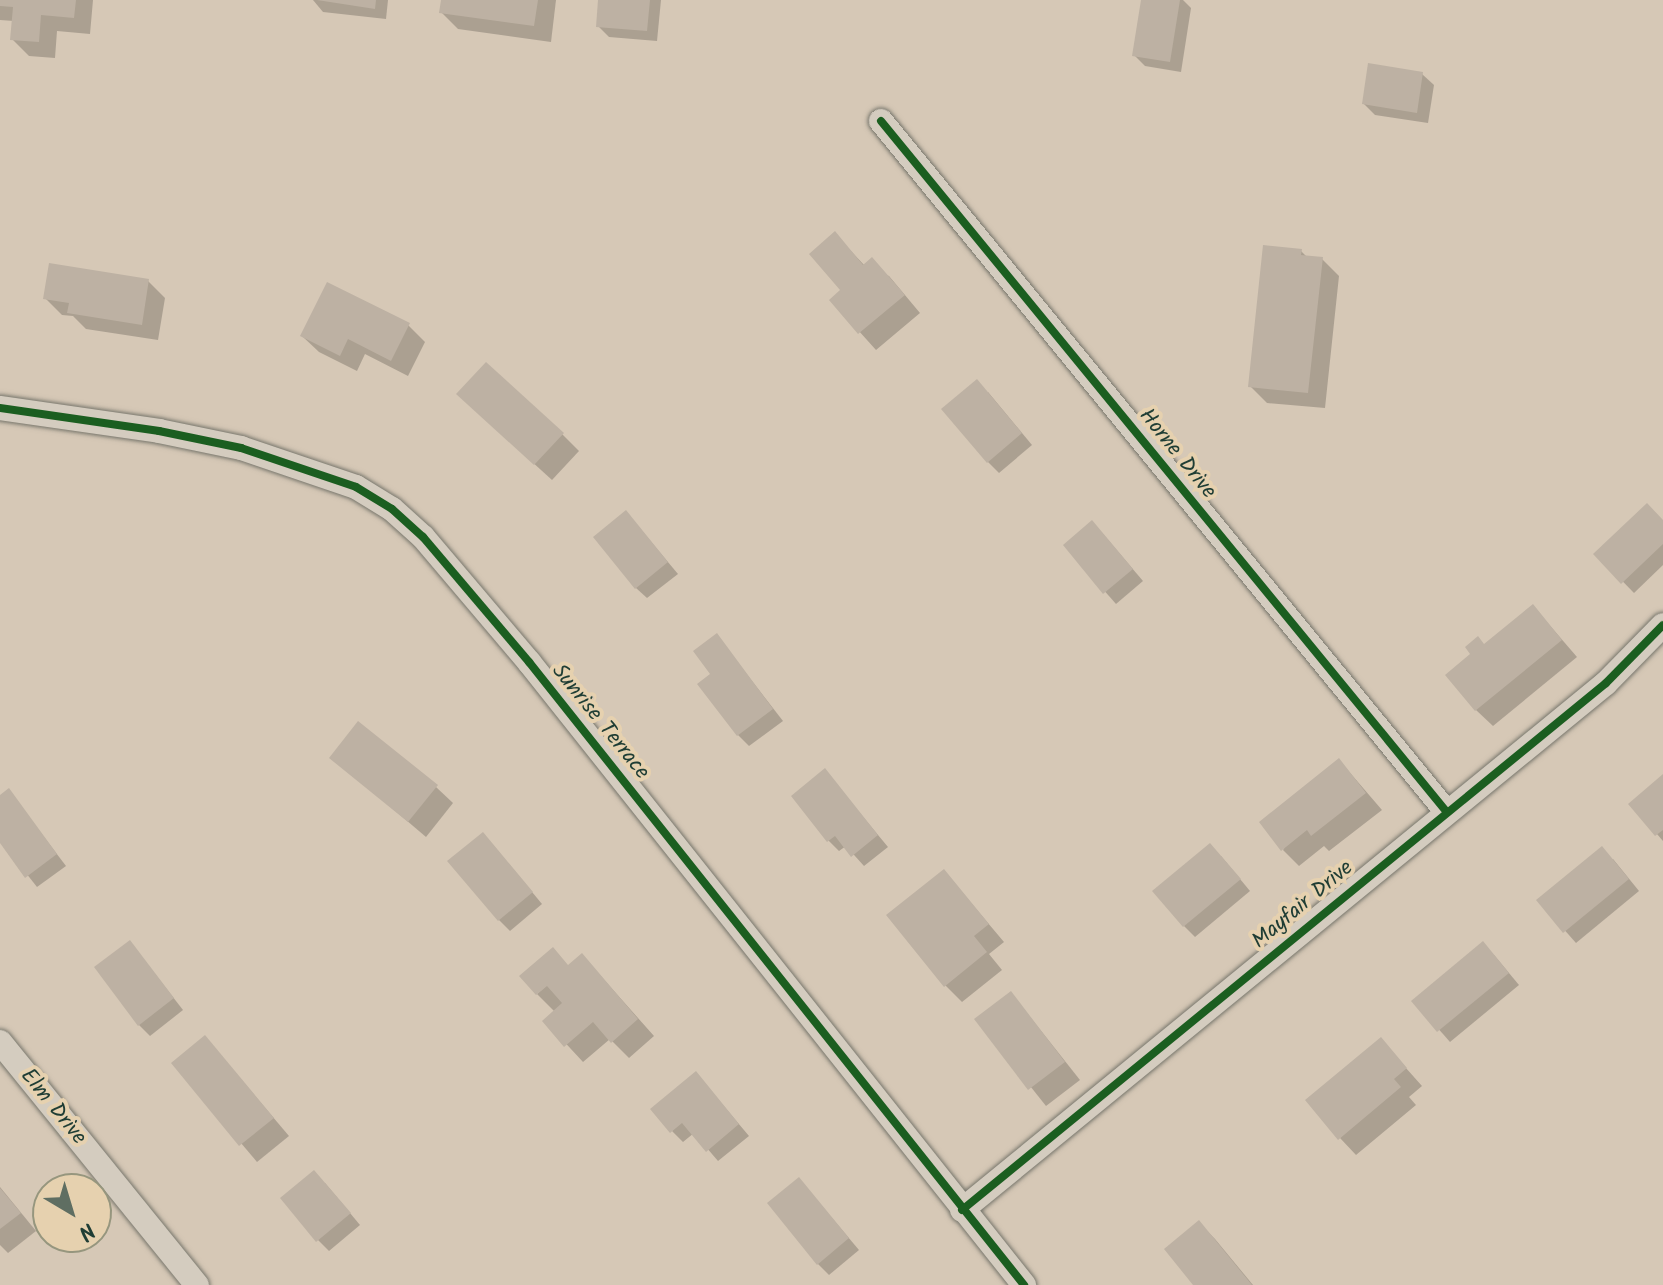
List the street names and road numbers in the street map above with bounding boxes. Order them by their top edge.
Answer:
street label: Horne Drive [1133,404,1221,504]
street label: Sunrise Terrace [545,659,655,785]
street label: Mayfair Drive [1247,855,1359,955]
street label: Elm Drive [14,1064,92,1150]

